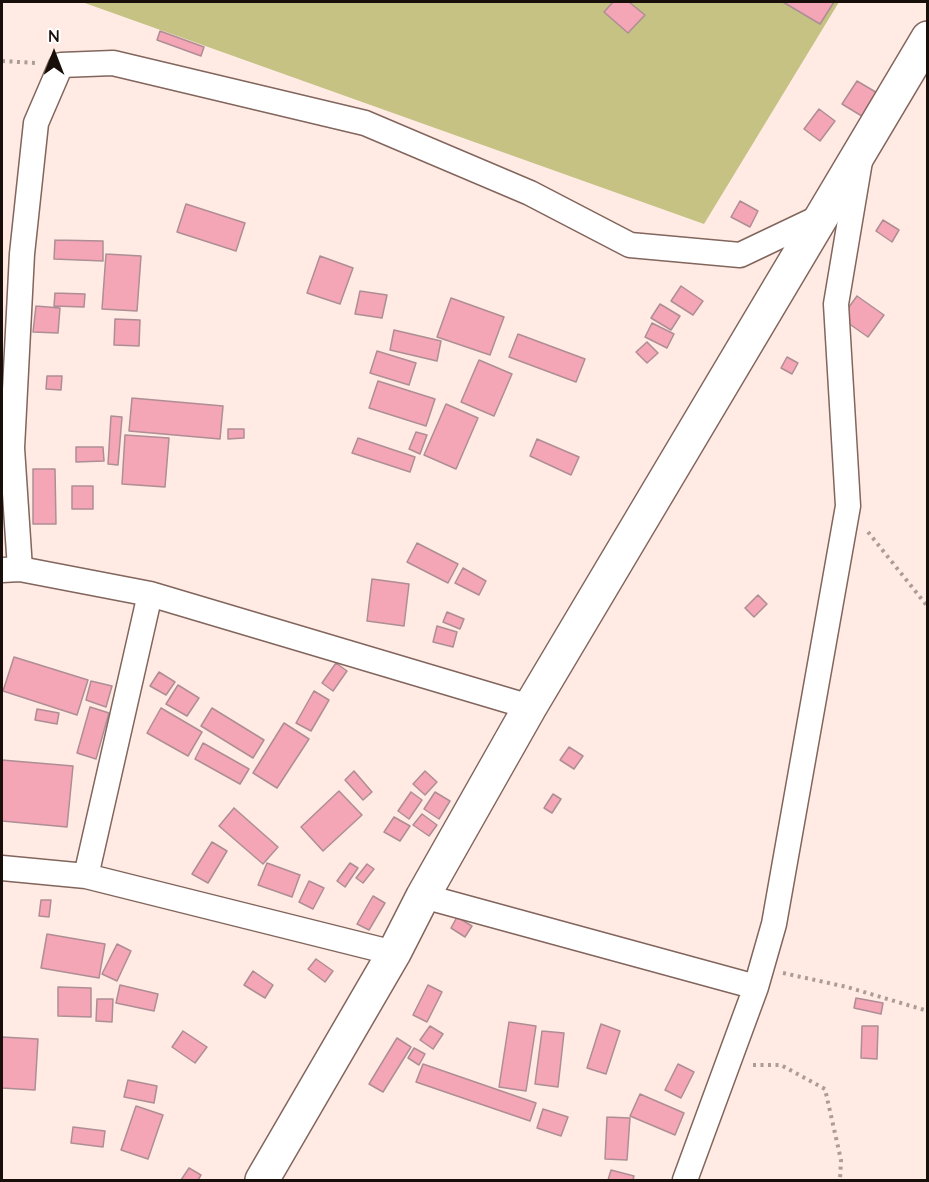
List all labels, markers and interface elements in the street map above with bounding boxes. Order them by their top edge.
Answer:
north arrow [24,24,84,84]
text: N [48,26,60,46]

